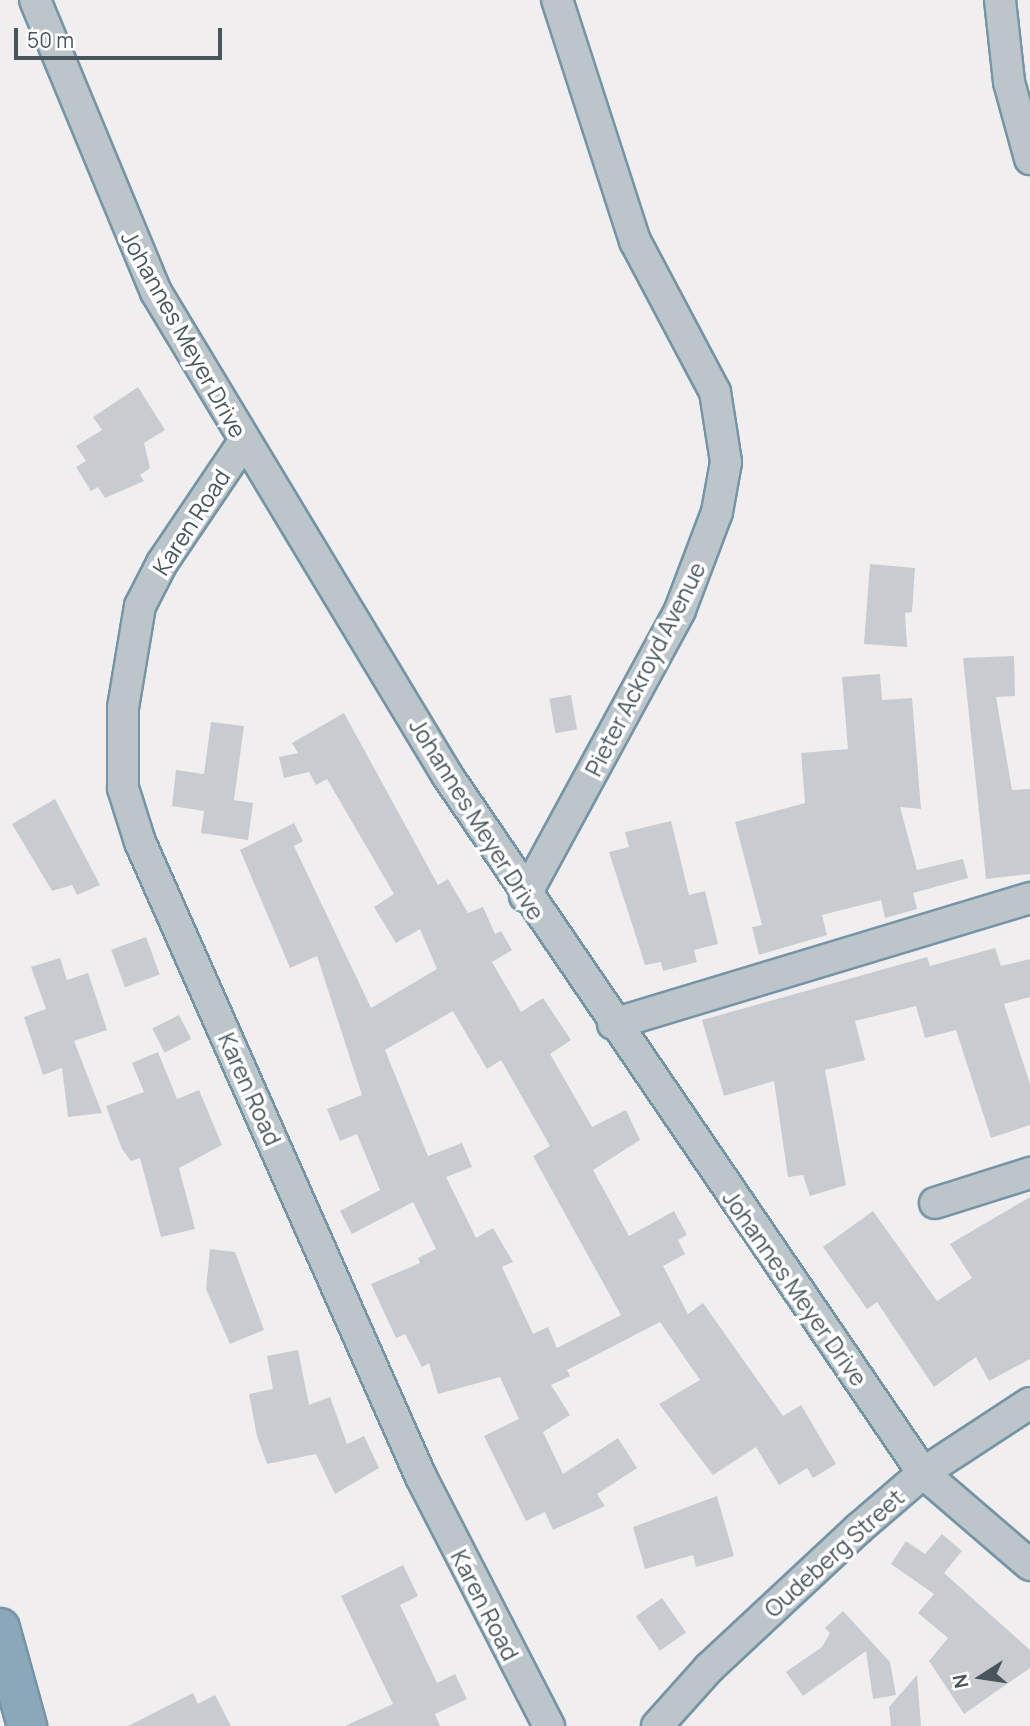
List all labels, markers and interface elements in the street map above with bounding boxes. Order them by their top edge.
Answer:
scale bar [18,14,226,58]
text: 50 m [27,26,74,54]
street label: Johannes Meyer Drive [116,226,252,442]
street label: Karen Road [147,464,235,580]
street label: Pieter Ackroyd Avenue [579,557,711,781]
street label: Johannes Meyer Drive [404,713,550,925]
street label: Karen Road [213,1028,287,1150]
street label: Johannes Meyer Drive [717,1185,873,1391]
street label: Oudeberg Street [759,1483,909,1623]
street label: Karen Road [445,1545,525,1665]
north arrow [946,1642,1016,1712]
text: N [946,1672,975,1691]

